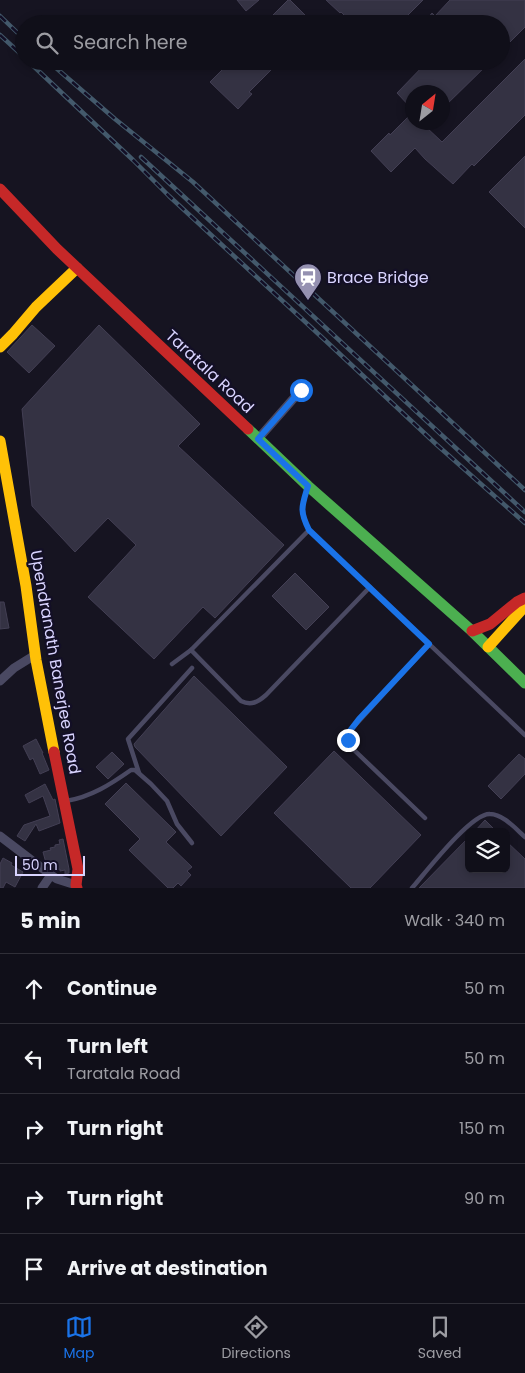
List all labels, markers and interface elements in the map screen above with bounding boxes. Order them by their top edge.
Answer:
search box [15,15,510,70]
icon: search [33,29,61,57]
text: Search here [73,29,187,56]
north arrow [405,85,450,130]
station icon: Brace Bridge [293,262,323,301]
place label: Brace Bridge [327,266,429,289]
street label: Taratala Road [160,324,259,418]
route start [290,379,313,402]
street label: Upendranath Banerjee Road [24,548,87,776]
route end [337,729,360,752]
map controls [465,828,510,873]
button: layers [465,828,510,873]
scale bar [15,853,85,876]
text: 50 m [22,855,58,875]
text: 5 min [20,906,81,935]
text: Walk · 340 m [404,909,505,932]
icon: ahead [20,975,48,1003]
text: Continue [67,975,157,1002]
text: 50 m [464,977,505,1000]
text: Turn left [67,1033,148,1060]
icon: left [20,1045,48,1073]
text: 50 m [464,1047,505,1070]
text: Taratala Road [67,1062,181,1085]
icon: right [20,1115,48,1143]
text: Turn right [67,1115,163,1142]
text: 150 m [459,1117,505,1140]
icon: right [20,1185,48,1213]
text: Turn right [67,1185,163,1212]
text: 90 m [464,1187,505,1210]
icon: arrive [20,1255,48,1283]
text: Arrive at destination [67,1255,268,1282]
tab: Map [63,1313,94,1364]
tab: Directions [221,1313,291,1364]
tab: Saved [418,1313,462,1364]

